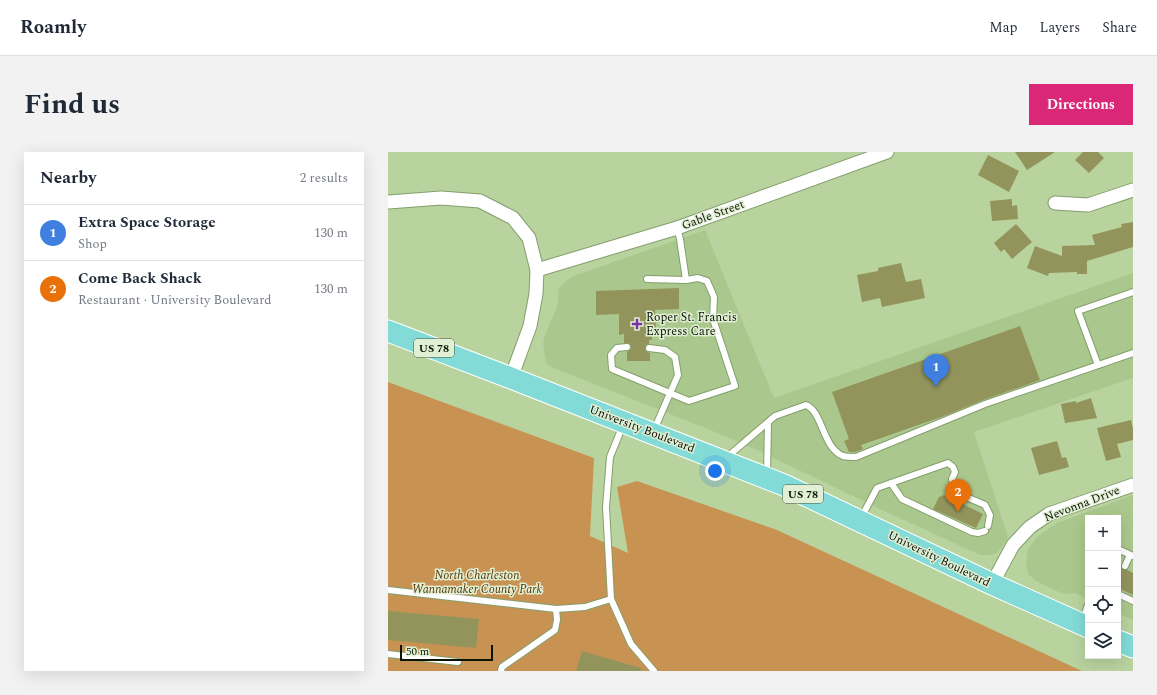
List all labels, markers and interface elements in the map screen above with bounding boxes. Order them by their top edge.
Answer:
text: Roamly [20,13,86,42]
text: Map [989,17,1018,38]
text: Layers [1040,17,1080,38]
text: Share [1102,17,1137,38]
text: Find us [24,83,120,126]
button: Directions [1029,84,1133,125]
text: Nearby [40,165,96,191]
text: 2 results [300,168,348,188]
street label: Gable Street [679,195,747,235]
text: Extra Space Storage [78,211,216,234]
text: 1 [49,223,57,243]
text: 130 m [314,223,348,243]
text: Shop [78,234,107,254]
text: Come Back Shack [78,267,202,290]
text: 2 [49,279,57,299]
text: 130 m [314,279,348,299]
text: Restaurant · University Boulevard [78,290,272,310]
place label: Roper St. Francis Express Care [646,308,737,341]
marker: Roper St. Francis Express Care [631,318,643,330]
road number: US 78 [414,339,454,357]
pin: 1 [923,354,949,387]
street label: University Boulevard [586,400,698,458]
your location [705,461,725,481]
pin: 2 [945,479,971,512]
street label: Nevonna Drive [1041,481,1123,527]
road number: US 78 [783,485,823,503]
map controls [1085,515,1121,659]
button: + [1085,515,1121,551]
street label: University Boulevard [884,526,994,592]
button: − [1085,551,1121,587]
park label: North Charleston Wannamaker County Park [412,566,542,599]
button: locate [1085,587,1121,623]
button: layers [1085,623,1121,659]
scale bar [400,643,493,662]
text: 50 m [406,643,429,660]

